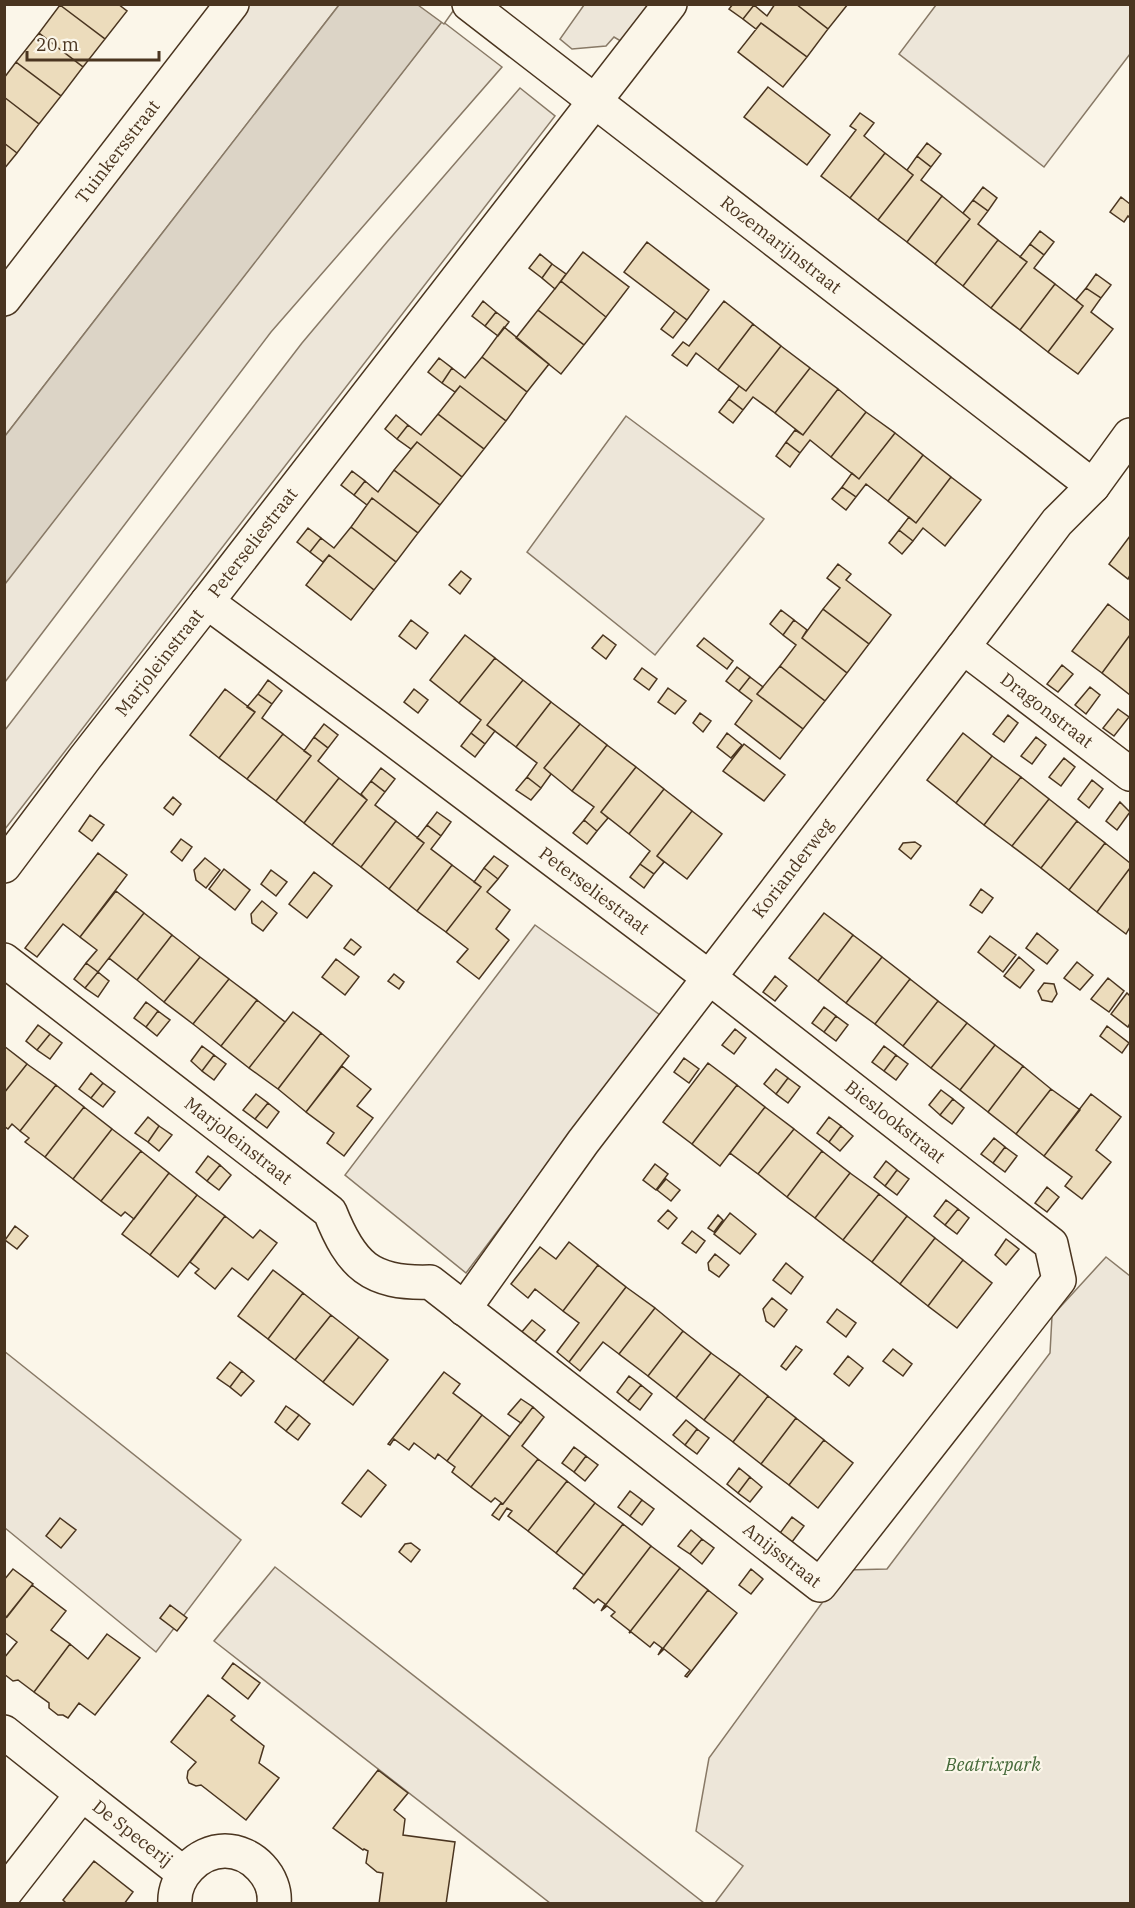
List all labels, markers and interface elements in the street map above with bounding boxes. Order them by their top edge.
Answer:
scale bar [27,24,159,62]
text: 20 m [36,33,79,56]
street label: Tuinkersstraat [70,95,165,208]
street label: Rozemarijnstraat [716,190,846,298]
street label: Peterseliestraat [203,483,302,602]
street label: Marjoleinstraat [110,604,208,721]
street label: Dragonstraat [996,668,1098,753]
street label: Korianderweg [747,813,838,923]
street label: Peterseliestraat [534,842,654,940]
street label: Bieslookstraat [840,1075,950,1168]
street label: Marjoleinstraat [180,1092,297,1190]
street label: Anijsstraat [739,1518,826,1593]
park label: Beatrixpark [944,1753,1041,1776]
street label: De Specerij [88,1794,178,1872]

